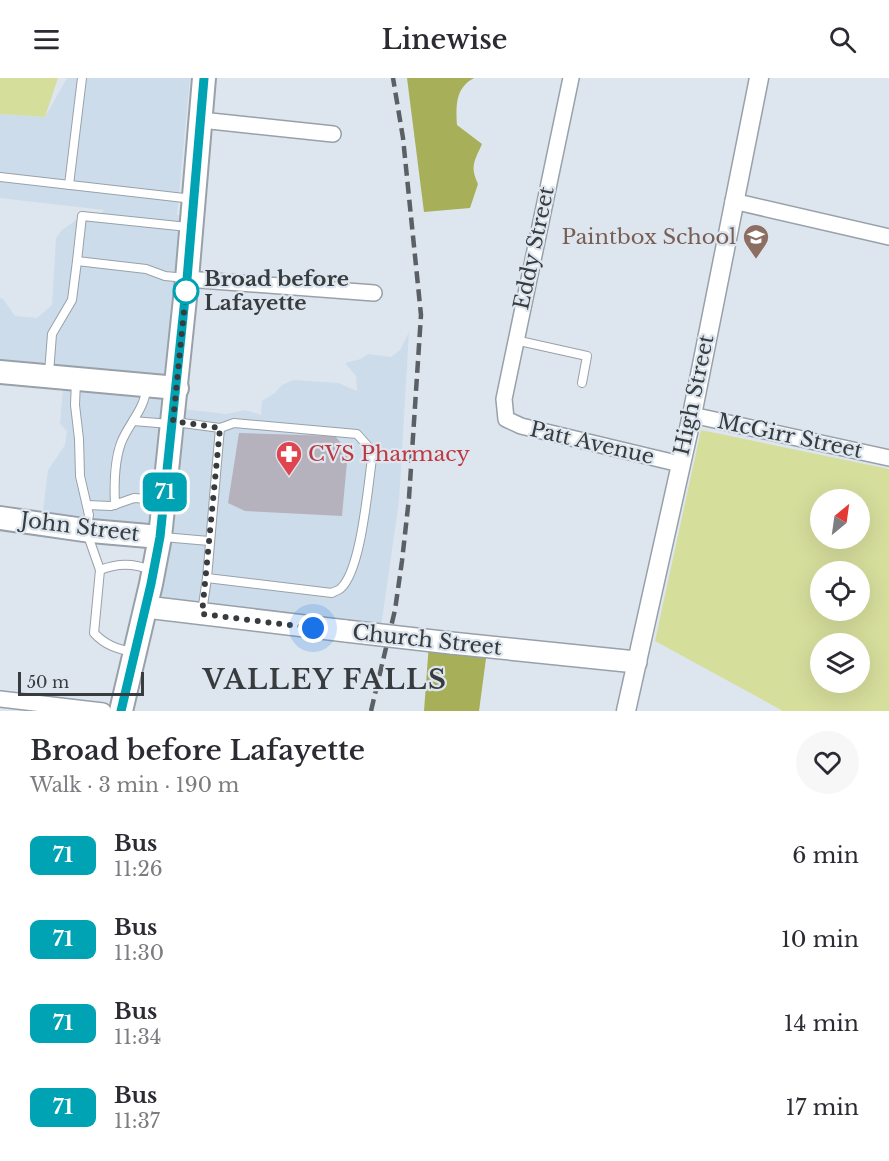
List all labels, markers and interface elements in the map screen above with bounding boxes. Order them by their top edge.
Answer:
icon: menu [30,23,63,56]
text: Linewise [382,23,507,56]
icon: search [826,23,859,56]
street label: Eddy Street [508,184,560,312]
school or university icon: Paintbox School [741,222,771,260]
place label: Paintbox School [562,224,736,250]
place label: Broad before Lafayette [204,266,349,316]
marker: Broad before Lafayette [173,278,199,304]
street label: High Street [669,332,719,458]
street label: McGirr Street [715,408,865,464]
street label: Patt Avenue [527,416,657,470]
pharmacy icon: CVS Pharmacy [274,439,304,477]
place label: CVS Pharmacy [308,441,471,467]
line badge: 71 [138,472,192,512]
text: 71 [155,479,175,505]
north arrow [810,489,870,549]
map controls [810,489,870,693]
street label: John Street [16,506,141,547]
button: locate [810,561,870,621]
your location [298,613,328,643]
street label: Church Street [351,619,503,661]
button: layers [810,633,870,693]
district label: VALLEY FALLS [202,663,447,696]
scale bar [18,669,144,696]
text: 50 m [27,672,69,692]
button: heart [796,731,859,794]
text: Broad before Lafayette [30,733,365,768]
text: Walk · 3 min · 190 m [30,773,239,797]
text: Bus [114,830,157,857]
text: 71 [53,842,73,868]
text: 6 min [792,842,859,869]
text: 11:26 [114,857,163,881]
text: Bus [114,914,157,941]
text: 71 [53,926,73,952]
text: 10 min [781,926,859,953]
text: 11:30 [114,941,164,965]
text: Bus [114,998,157,1025]
text: 71 [53,1010,73,1036]
text: 14 min [784,1010,859,1037]
text: 11:34 [114,1025,162,1049]
text: Bus [114,1082,157,1109]
text: 71 [53,1094,73,1120]
text: 17 min [786,1094,859,1121]
text: 11:37 [114,1109,160,1133]

